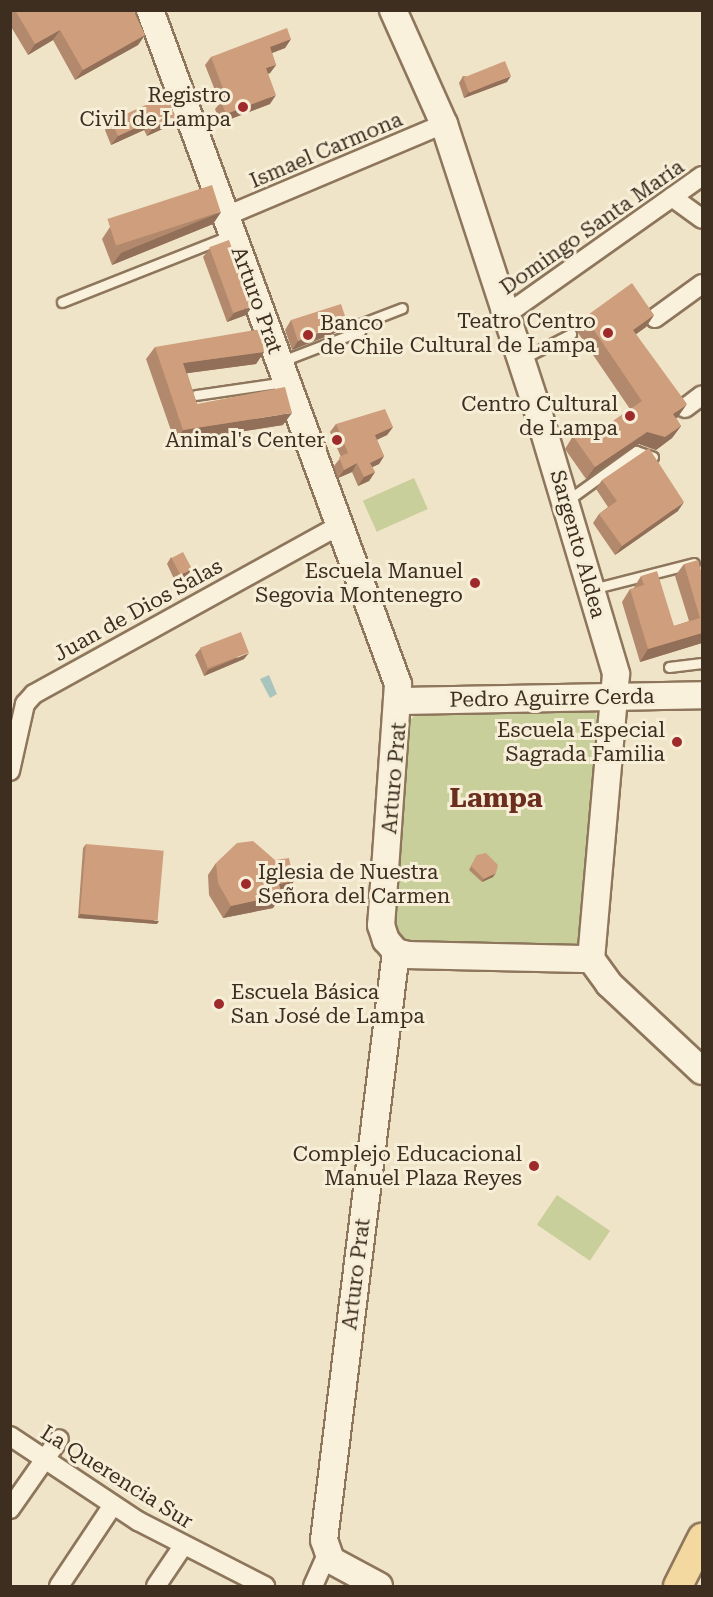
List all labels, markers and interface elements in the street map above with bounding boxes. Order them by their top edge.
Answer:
place label: Registro Civil de Lampa [79,82,231,132]
marker: Registro Civil de Lampa [236,100,250,114]
street label: Ismael Carmona [246,106,406,194]
street label: Domingo Santa María [495,154,689,300]
street label: Arturo Prat [226,243,288,357]
place label: Teatro Centro Cultural de Lampa [410,308,596,358]
place label: Banco de Chile [320,310,404,360]
marker: Teatro Centro Cultural de Lampa [601,326,615,340]
marker: Banco de Chile [301,328,315,342]
place label: Centro Cultural de Lampa [461,391,618,441]
marker: Centro Cultural de Lampa [623,409,637,423]
place label: Animal's Center [165,427,325,453]
marker: Animal's Center [330,433,344,447]
street label: Sargento Aldea [545,467,611,621]
street label: Juan de Dios Salas [49,553,227,667]
place label: Escuela Manuel Segovia Montenegro [255,558,463,608]
marker: Escuela Manuel Segovia Montenegro [468,576,482,590]
street label: Pedro Aguirre Cerda [449,684,655,712]
place label: Escuela Especial Sagrada Familia [497,717,665,767]
street label: Arturo Prat [377,721,411,835]
marker: Escuela Especial Sagrada Familia [670,735,684,749]
district label: Lampa [449,783,543,815]
place label: Iglesia de Nuestra Señora del Carmen [258,859,450,909]
marker: Iglesia de Nuestra Señora del Carmen [239,877,253,891]
place label: Escuela Básica San José de Lampa [231,979,425,1029]
marker: Escuela Básica San José de Lampa [212,997,226,1011]
place label: Complejo Educacional Manuel Plaza Reyes [293,1141,522,1191]
marker: Complejo Educacional Manuel Plaza Reyes [527,1159,541,1173]
street label: Arturo Prat [337,1217,375,1331]
street label: La Querencia Sur [36,1420,198,1534]

